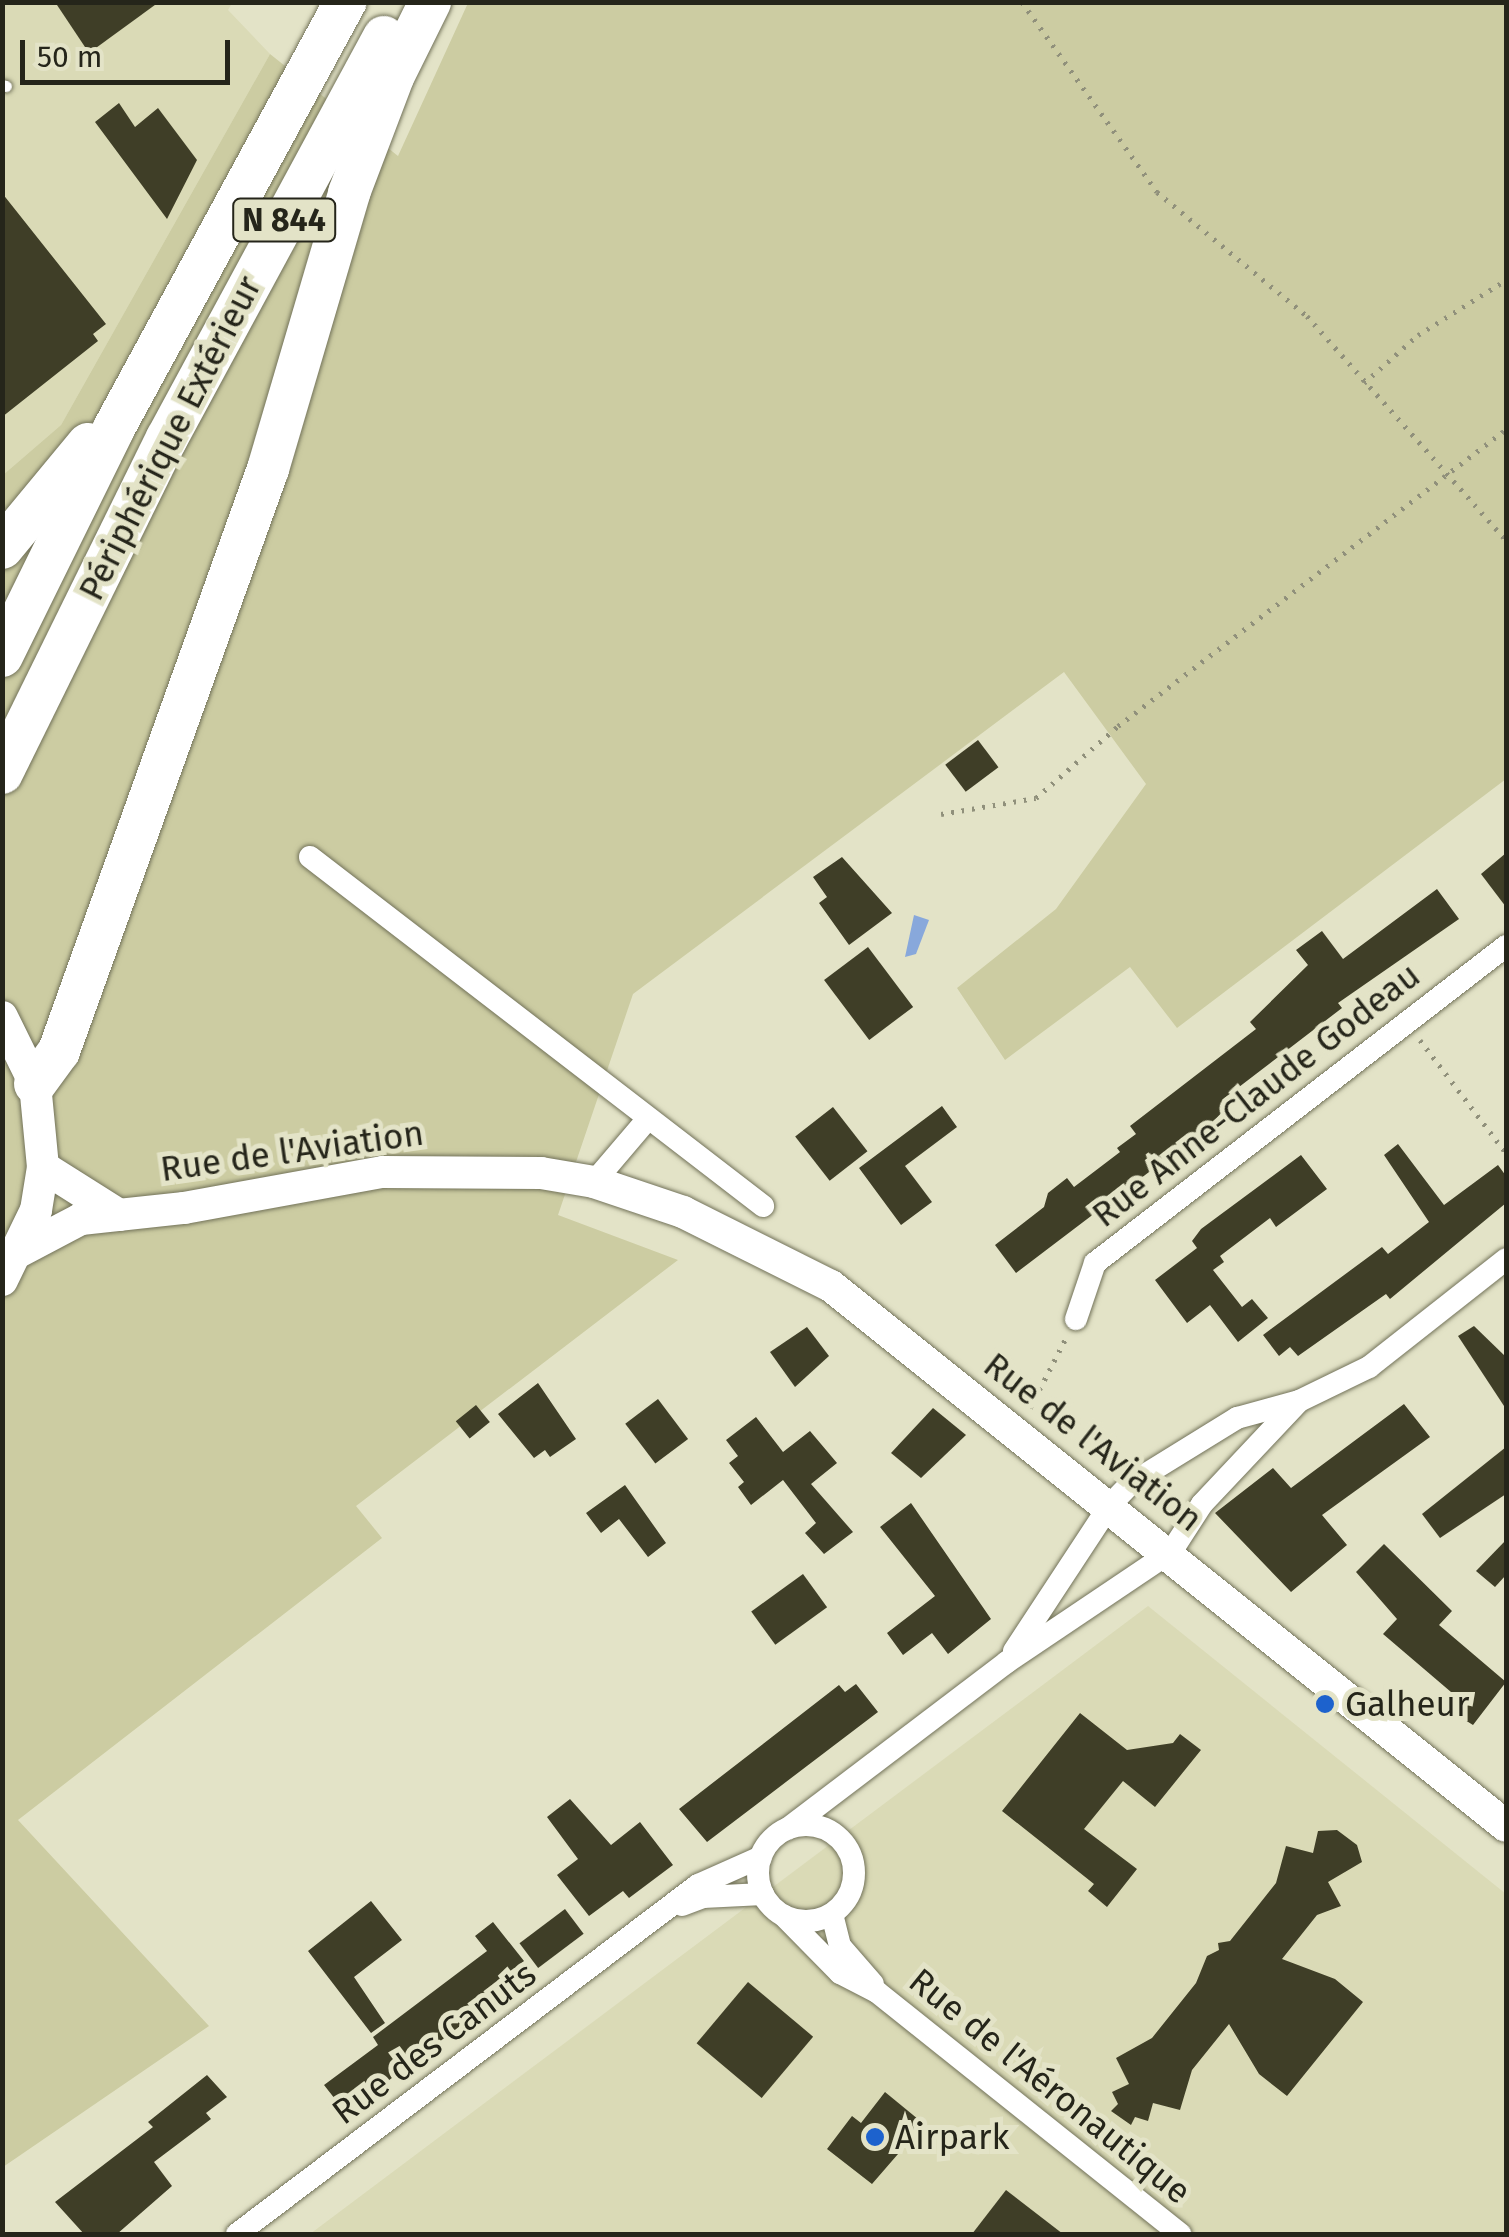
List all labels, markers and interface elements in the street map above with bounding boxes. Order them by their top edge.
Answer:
scale bar [25,20,235,82]
text: 50 m [37,39,102,75]
road number: N 844 [232,193,336,247]
street label: Périphérique Extérieur [70,269,270,607]
street label: Rue Anne-Claude Godeau [1084,954,1428,1236]
street label: Rue de l'Aviation [158,1112,426,1190]
street label: Rue de l'Aviation [976,1344,1210,1540]
place label: Galheur [1345,1683,1469,1725]
marker: Galheur [1314,1693,1336,1715]
street label: Rue des Canuts [324,1953,544,2133]
street label: Rue de l'Aéronautique [901,1959,1199,2213]
place label: Airpark [895,2116,1009,2158]
marker: Airpark [864,2126,886,2148]

